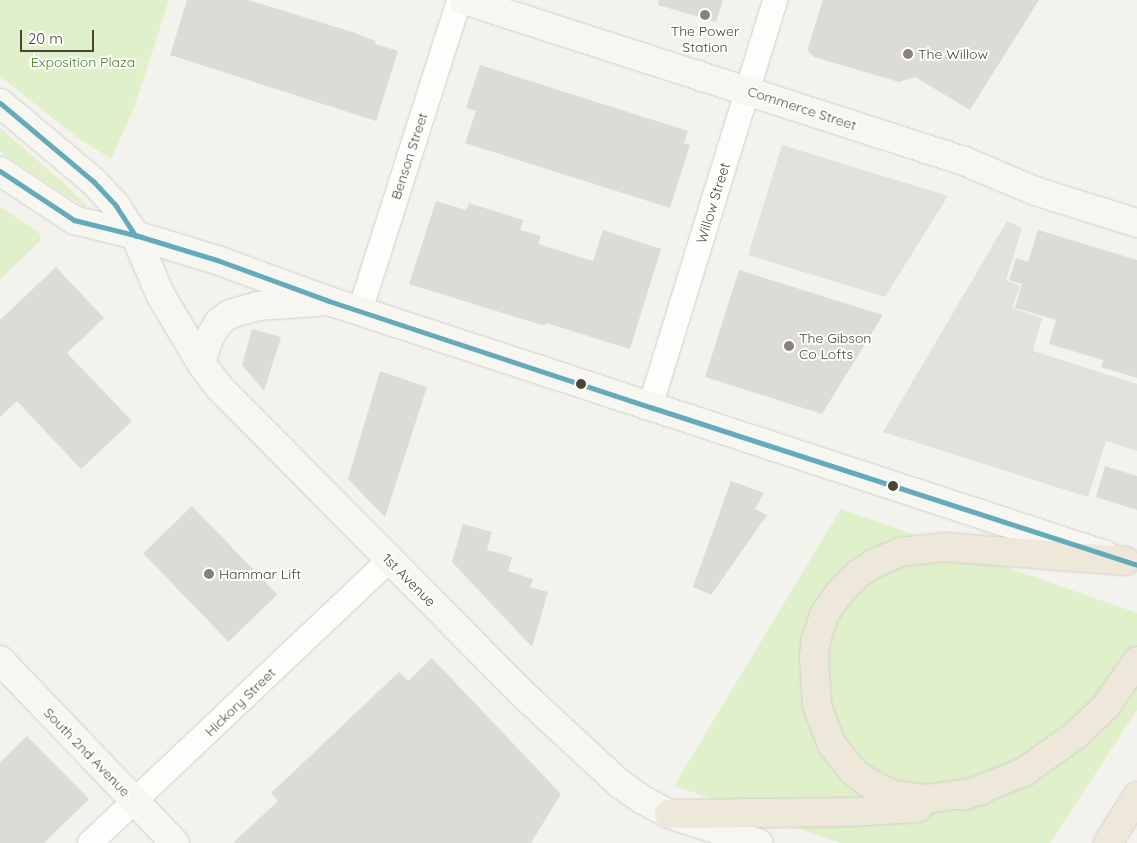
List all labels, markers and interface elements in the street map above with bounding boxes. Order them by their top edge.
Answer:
marker: The Power Station [699,9,711,21]
scale bar [22,20,96,52]
place label: The Power Station [671,23,739,56]
text: 20 m [28,29,63,48]
place label: The Willow [918,46,988,62]
marker: The Willow [902,48,914,60]
park label: Exposition Plaza [31,54,135,70]
street label: Commerce Street [745,82,859,134]
street label: Benson Street [387,110,431,202]
street label: Willow Street [693,160,733,246]
place label: The Gibson Co Lofts [799,330,871,362]
marker: The Gibson Co Lofts [783,340,795,352]
unlabelled marker [576,379,586,389]
unlabelled marker [888,481,898,491]
street label: 1st Avenue [379,550,439,610]
place label: Hammar Lift [219,566,301,582]
marker: Hammar Lift [203,568,215,580]
street label: Hickory Street [201,664,279,740]
street label: South 2nd Avenue [40,704,134,800]

